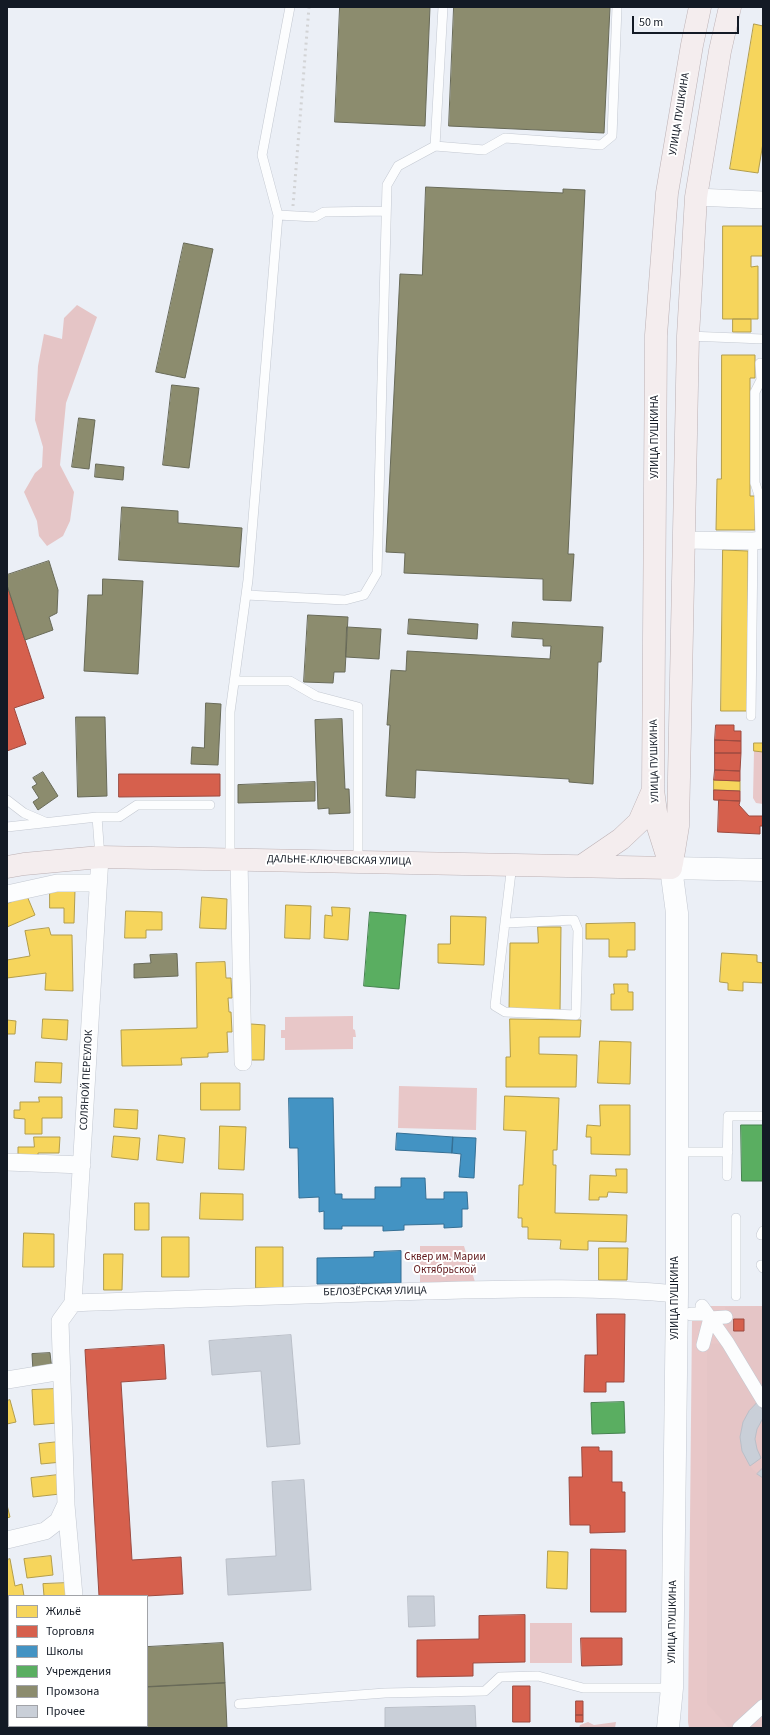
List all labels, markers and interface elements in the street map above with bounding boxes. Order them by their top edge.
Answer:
scale bar [634,8,741,34]
text: 50 m [639,14,663,31]
street label: УЛИЦА ПУШКИНА [667,72,693,156]
street label: УЛИЦА ПУШКИНА [649,395,663,479]
street label: УЛИЦА ПУШКИНА [648,719,662,803]
street label: ДАЛЬНЕ-КЛЮЧЕВСКАЯ УЛИЦА [267,853,411,869]
street label: СОЛЯНОЙ ПЕРЕУЛОК [78,1029,96,1131]
park label: Сквер им. Марии Октябрьской [404,1251,486,1277]
street label: УЛИЦА ПУШКИНА [669,1256,683,1340]
street label: БЕЛОЗЁРСКАЯ УЛИЦА [323,1284,427,1300]
street label: УЛИЦА ПУШКИНА [666,1580,680,1664]
legend [8,1595,148,1727]
text: Жильё [46,1603,81,1620]
text: Торговля [46,1623,94,1640]
text: Школы [46,1643,83,1660]
text: Учреждения [46,1663,111,1680]
text: Промзона [46,1683,99,1700]
text: Прочее [46,1703,85,1720]

